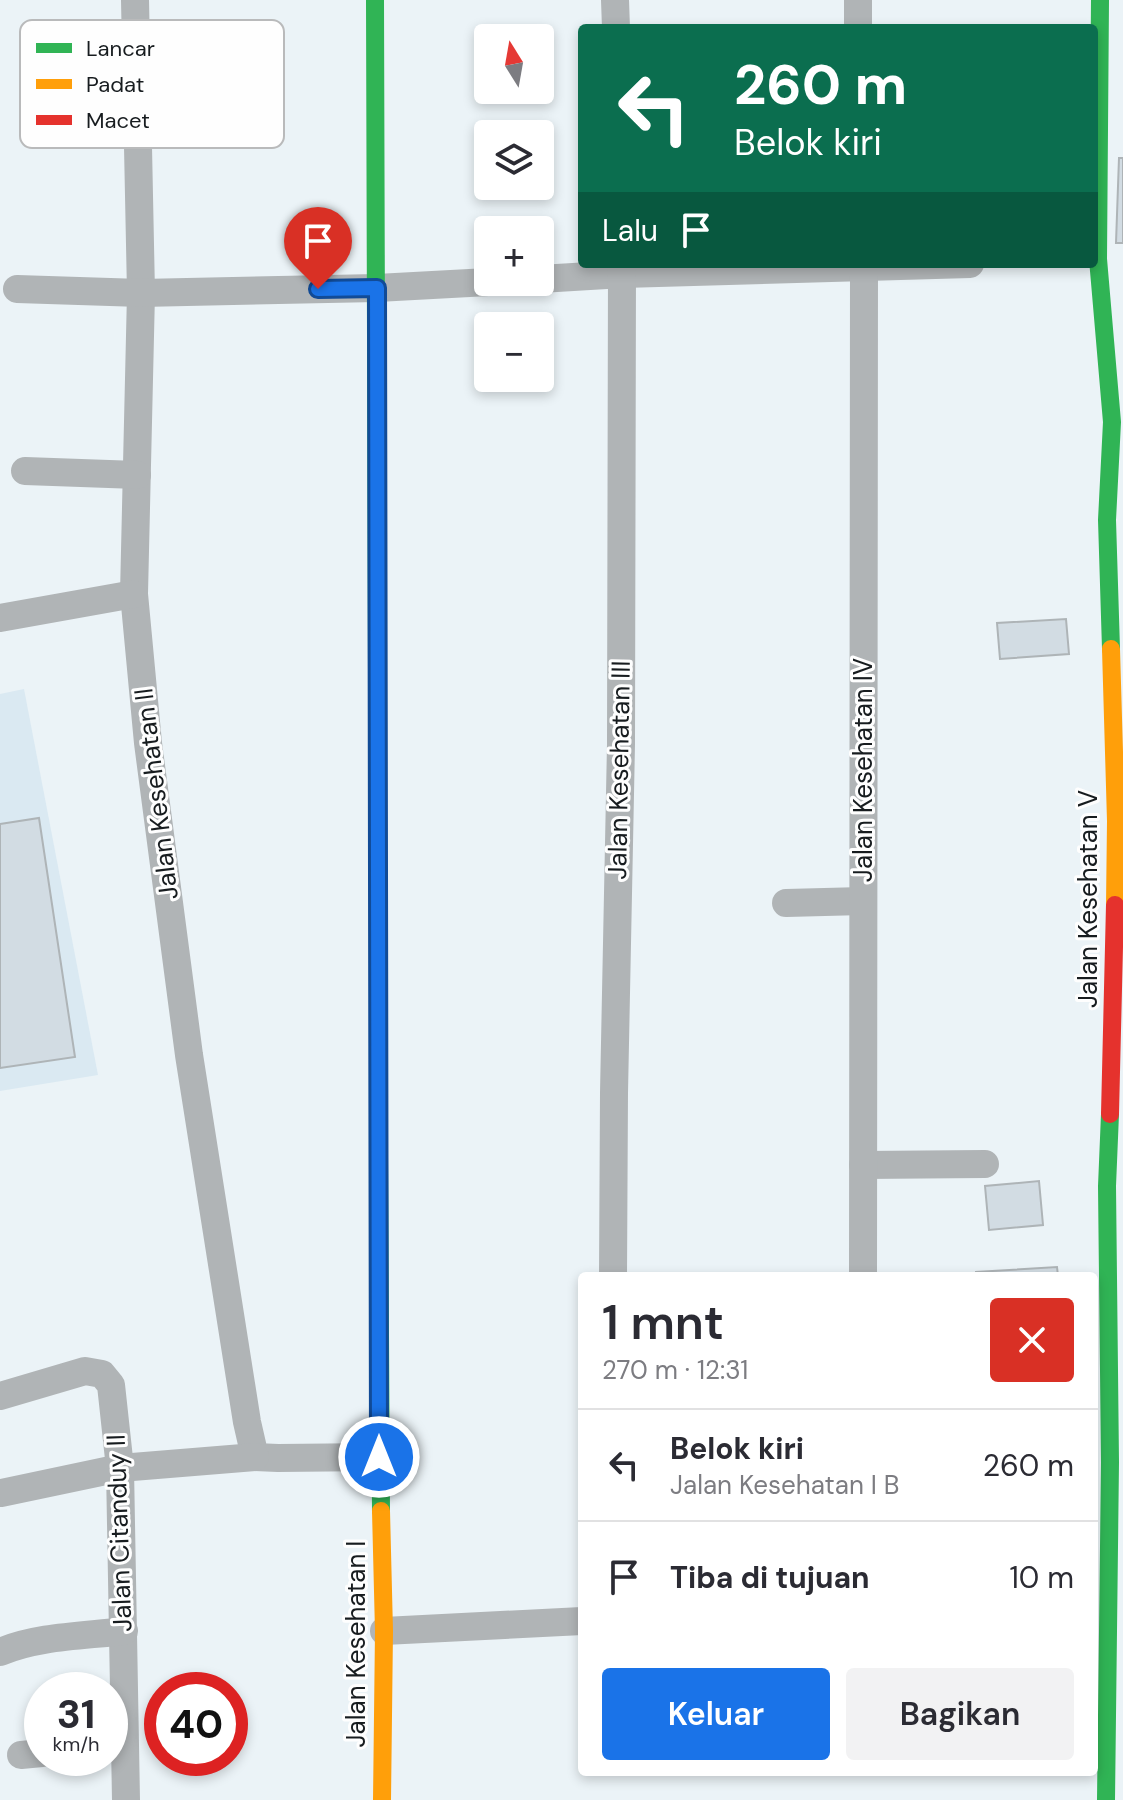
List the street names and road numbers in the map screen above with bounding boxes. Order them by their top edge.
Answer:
street label: Jalan Kesehatan IV [846,658,880,882]
street label: Jalan Kesehatan III [600,660,638,880]
street label: Jalan Kesehatan II [126,686,186,902]
street label: Jalan Kesehatan V [1071,790,1105,1008]
street label: Jalan Citanduy II [99,1434,139,1632]
street label: Jalan Kesehatan I [339,1541,373,1747]

